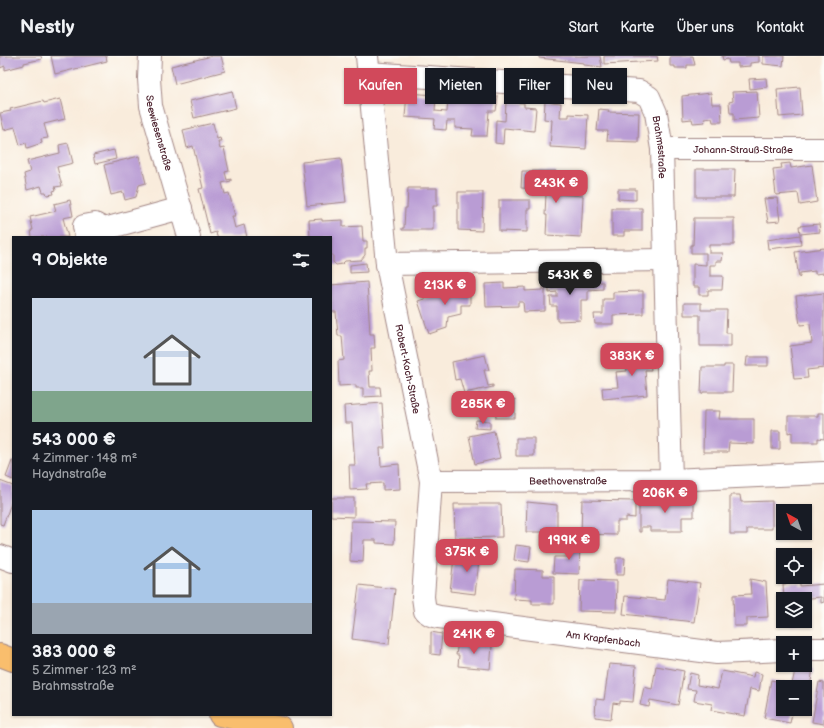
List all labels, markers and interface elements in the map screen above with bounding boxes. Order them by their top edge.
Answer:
text: Nestly [20,16,74,39]
text: Start [568,19,598,36]
text: Karte [620,19,654,36]
text: Über uns [676,19,734,36]
text: Kontakt [756,19,804,36]
chip: Kaufen [344,68,417,104]
chip: Mieten [425,68,496,104]
chip: Filter [504,68,564,104]
chip: Neu [572,68,627,104]
street label: Seewiesenstraße [143,95,174,172]
street label: Brahmsstraße [650,115,668,179]
street label: Johann-Strauß-Straße [693,144,793,156]
pin: 243K € [523,170,589,204]
text: 243K € [534,175,578,191]
icon: filters [290,249,312,271]
text: 9 Objekte [32,250,108,270]
pin: 543K € [537,262,603,296]
text: 543K € [548,267,592,283]
pin: 213K € [412,272,478,306]
text: 213K € [424,277,466,293]
street label: Robert-Koch-Straße [392,323,422,415]
icon: home [136,324,208,396]
pin: 383K € [599,343,665,377]
text: 383K € [609,348,655,364]
pin: 285K € [450,391,516,425]
text: 285K € [460,396,506,412]
text: 543 000 € [32,430,116,450]
text: 4 Zimmer · 148 m² [32,450,137,466]
text: Haydnstraße [32,466,106,482]
street label: Beethovenstraße [529,475,607,488]
pin: 206K € [632,480,698,514]
text: 206K € [642,485,688,501]
north arrow [776,504,812,540]
map controls [776,504,812,716]
pin: 199K € [536,527,602,561]
text: 199K € [548,532,590,548]
icon: home [136,536,208,608]
pin: 375K € [434,539,500,573]
text: 375K € [445,544,489,560]
button: locate [776,548,812,584]
button: layers [776,592,812,628]
pin: 241K € [441,621,507,655]
text: 241K € [453,626,495,642]
street label: Am Krapfenbach [565,629,642,650]
button: + [776,636,812,672]
text: 383 000 € [32,642,116,662]
text: 5 Zimmer · 123 m² [32,662,137,678]
text: Brahmsstraße [32,678,114,694]
button: − [776,680,812,716]

